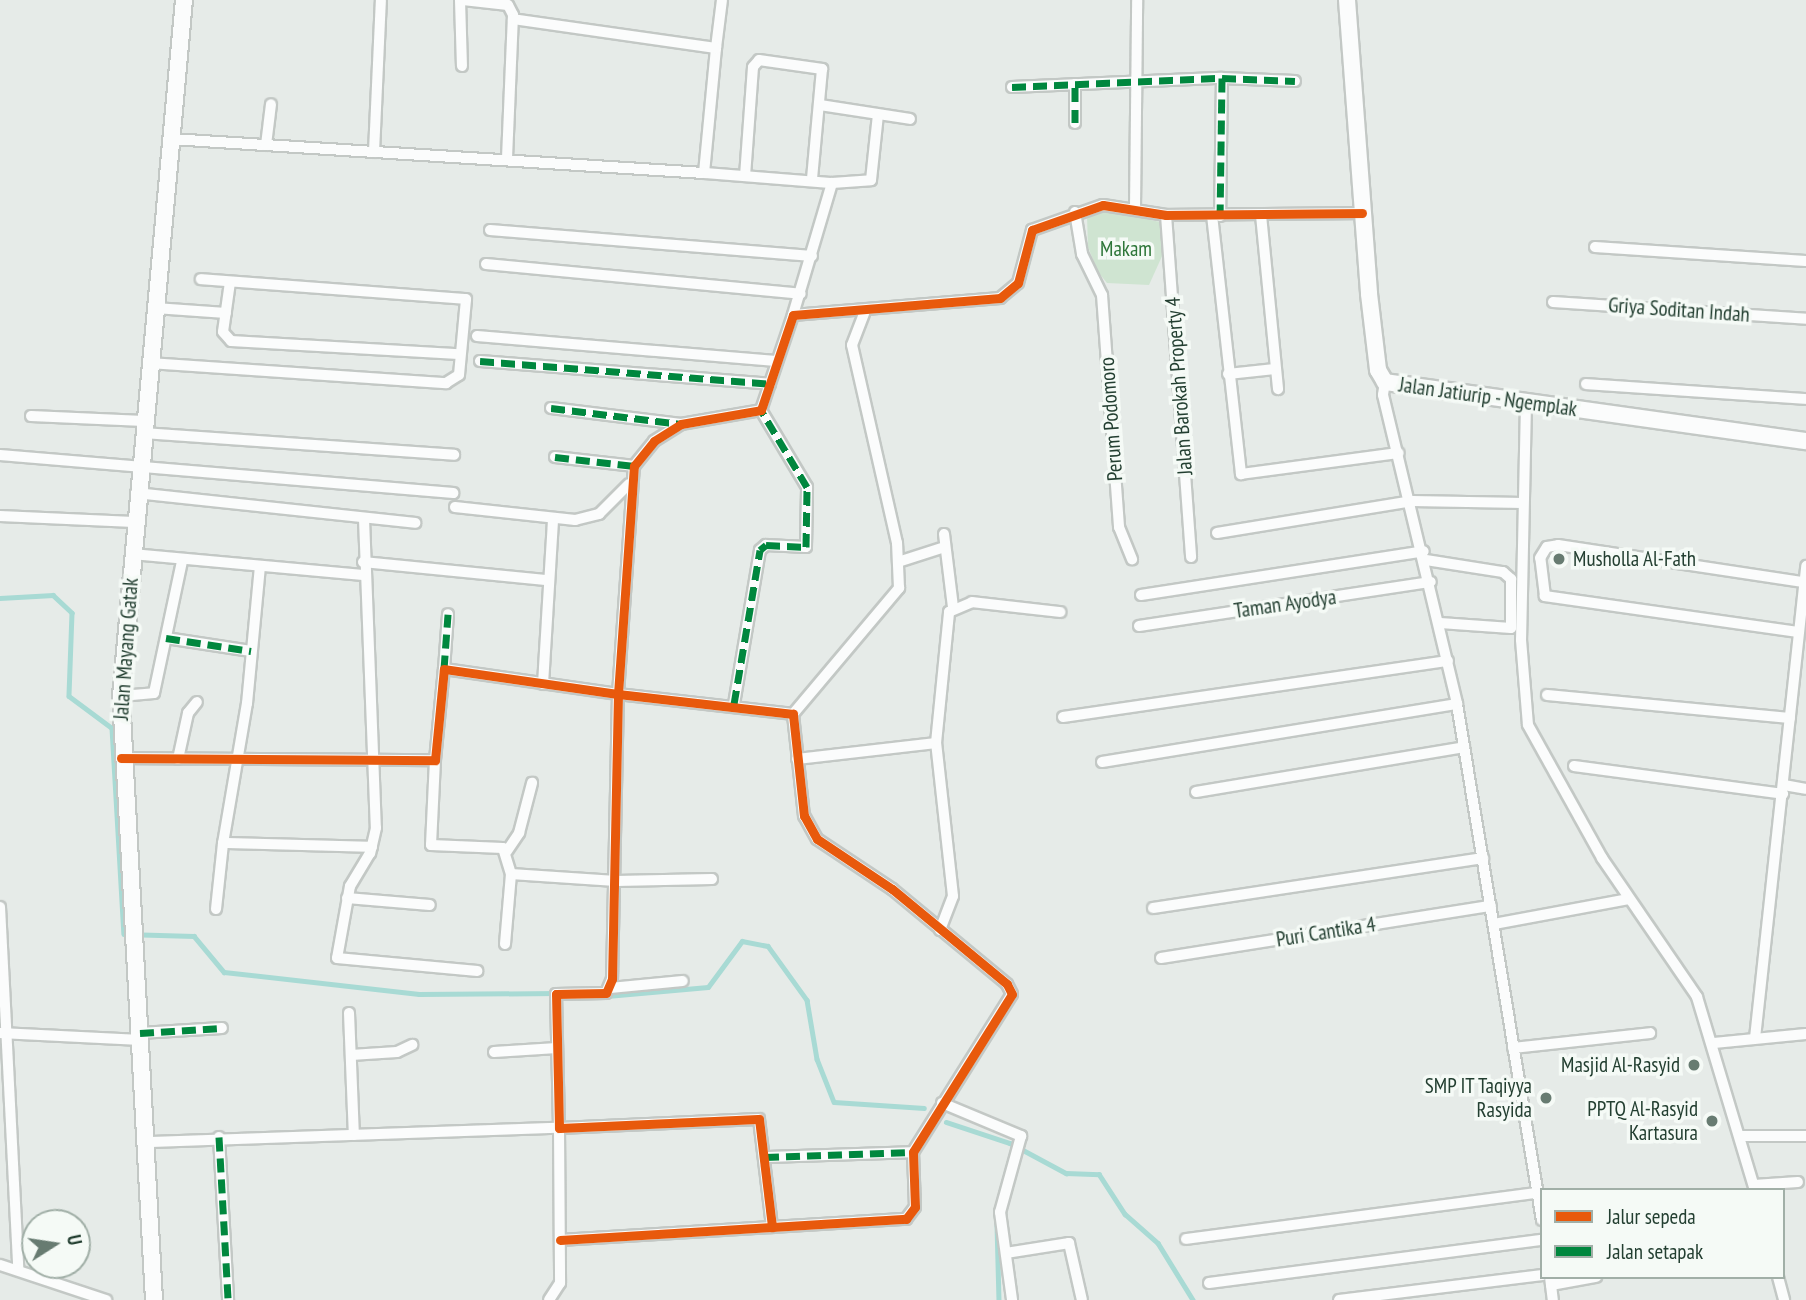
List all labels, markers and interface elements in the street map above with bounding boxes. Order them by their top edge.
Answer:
park label: Makam [1100,236,1152,262]
street label: Griya Soditan Indah [1607,292,1751,328]
street label: Jalan Barokah Property 4 [1160,296,1198,476]
street label: Perum Podomoro [1094,356,1128,482]
street label: Jalan Jatiurip - Ngemplak [1397,372,1579,422]
place label: Musholla Al-Fath [1573,546,1697,572]
marker: Musholla Al-Fath [1551,551,1567,567]
street label: Jalan Mayang Gatak [108,577,144,721]
street label: Taman Ayodya [1232,584,1338,624]
street label: Puri Cantika 4 [1274,912,1378,952]
place label: Masjid Al-Rasyid [1560,1052,1680,1078]
marker: Masjid Al-Rasyid [1686,1057,1702,1073]
place label: SMP IT Taqiyya Rasyida [1423,1073,1532,1123]
marker: SMP IT Taqiyya Rasyida [1538,1090,1554,1106]
place label: PPTQ Al-Rasyid Kartasura [1587,1096,1698,1146]
marker: PPTQ Al-Rasyid Kartasura [1704,1113,1720,1129]
legend [1540,1188,1785,1279]
text: Jalur sepeda [1607,1203,1696,1230]
north arrow [21,1209,91,1279]
text: U [62,1233,87,1247]
text: Jalan setapak [1607,1238,1703,1265]

